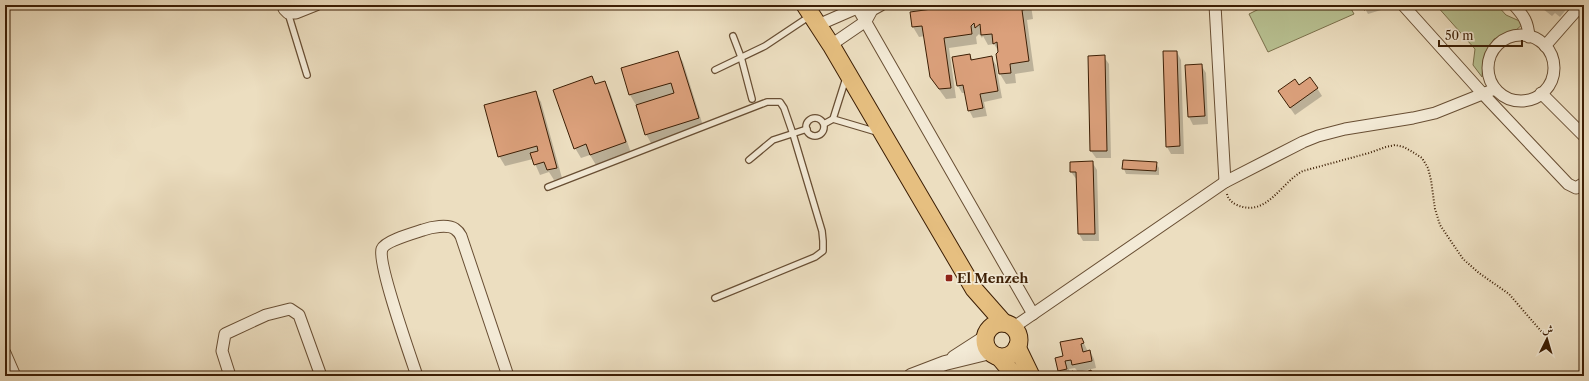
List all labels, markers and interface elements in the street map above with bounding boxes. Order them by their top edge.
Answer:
scale bar [1439,22,1522,48]
text: 50 m [1445,28,1474,43]
place label: El Menzeh [957,270,1029,286]
marker: El Menzeh [944,273,954,283]
north arrow [1527,319,1567,359]
text: ش [1542,322,1554,336]

